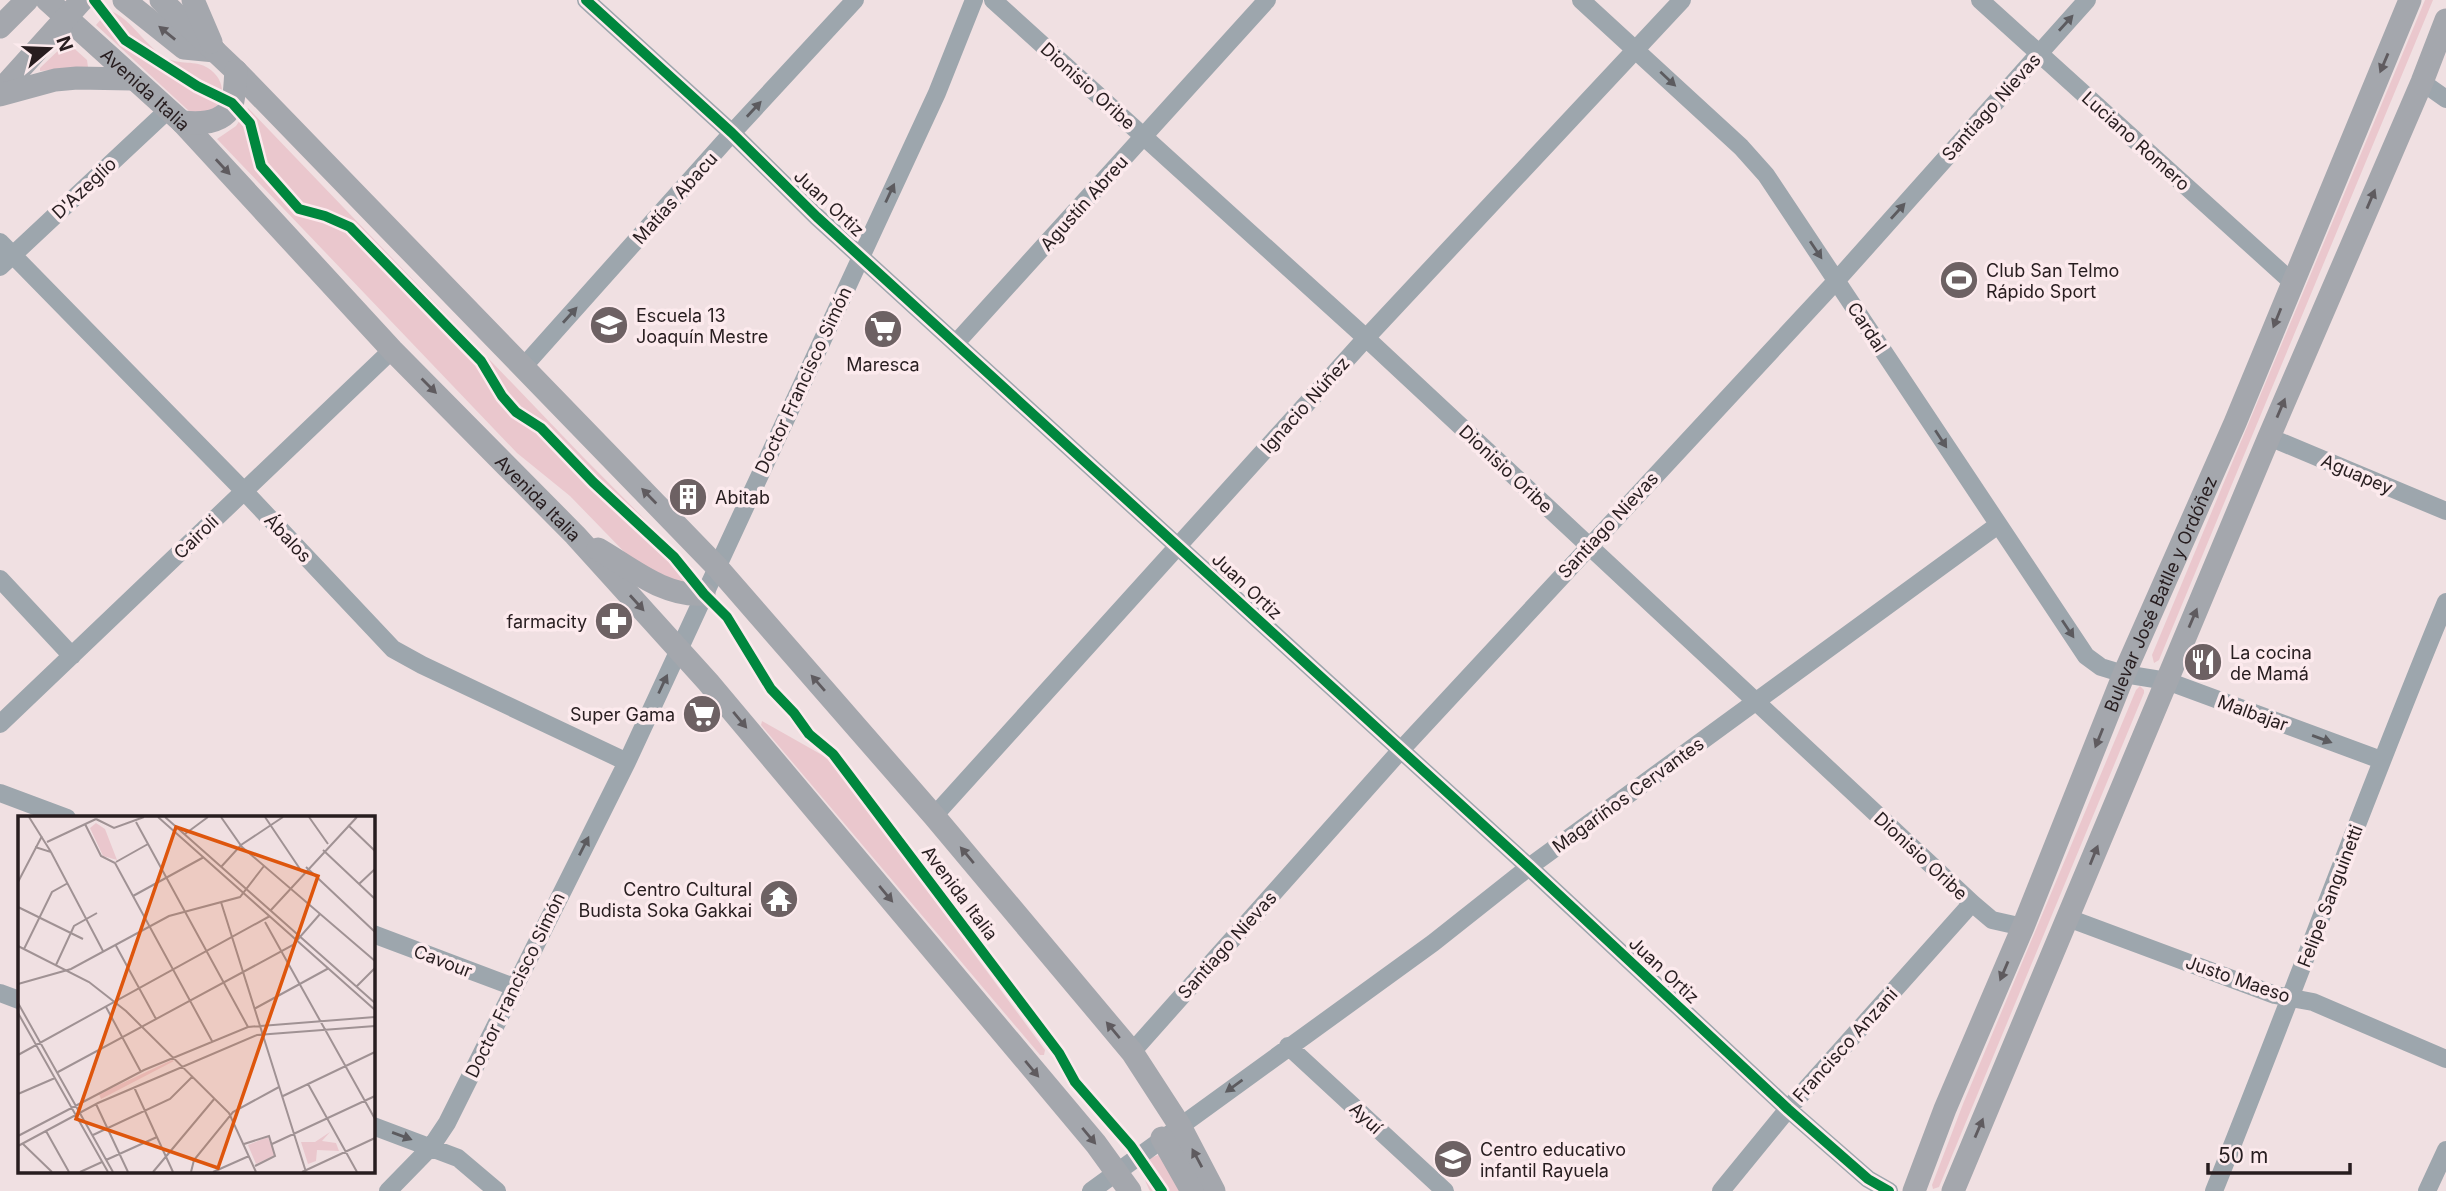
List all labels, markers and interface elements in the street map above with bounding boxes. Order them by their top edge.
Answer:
north arrow [14,14,84,84]
one-way arrow [2058,14,2074,32]
one-way arrow [158,26,176,41]
text: N [51,33,78,54]
street label: Dionisio Oribe [1037,38,1139,134]
street label: Avenida Italia [97,44,195,135]
street label: Santiago Nievas [1937,49,2045,165]
one-way arrow [2378,53,2390,73]
one-way arrow [1659,71,1677,87]
street label: Luciano Romero [2078,87,2194,195]
one-way arrow [746,100,762,118]
street label: Matías Abacu [628,148,722,248]
street label: Agustín Abreu [1036,151,1132,255]
street label: D'Azeglio [48,153,120,223]
one-way arrow [215,158,231,176]
street label: Juan Ortiz [790,165,868,241]
one-way arrow [884,183,895,203]
one-way arrow [2366,189,2377,210]
one-way arrow [1890,202,1906,220]
one-way arrow [1809,240,1822,259]
sports icon: Club San Telmo Rápido Sport [1938,259,1980,301]
place label: Club San Telmo Rápido Sport [1986,260,2119,302]
street label: Doctor Francisco Simón [750,283,856,477]
street label: Cardal [1843,298,1891,356]
school or university icon: Escuela 13 Joaquín Mestre [588,304,630,346]
place label: Escuela 13 Joaquín Mestre [636,305,768,347]
one-way arrow [562,307,577,324]
supermarket icon: Maresca [862,308,904,350]
one-way arrow [2272,308,2283,329]
street label: Ignacio Núñez [1256,353,1354,457]
place label: Maresca [846,354,920,375]
one-way arrow [421,378,437,394]
one-way arrow [2276,398,2287,419]
street label: Dionisio Oribe [1455,421,1557,517]
one-way arrow [1935,430,1948,449]
street label: Avenida Italia [491,450,585,545]
street label: Aguapey [2318,450,2396,498]
street label: Santiago Nievas [1554,468,1662,582]
street label: Bulevar José Batlle y Ordóñez [2100,473,2221,715]
building icon: Abitab [667,476,709,518]
place label: Abitab [715,487,770,508]
one-way arrow [641,488,657,505]
street label: Ábalos [260,509,316,567]
street label: Cairoli [169,511,223,563]
street label: Juan Ortiz [1208,548,1286,624]
one-way arrow [629,594,645,611]
pharmacy icon: farmacity [593,600,635,642]
one-way arrow [2187,608,2199,628]
place label: farmacity [507,611,587,632]
one-way arrow [2061,619,2074,638]
restaurant icon: La cocina de Mamá [2182,641,2224,683]
place label: La cocina de Mamá [2230,642,2312,684]
one-way arrow [657,674,669,694]
one-way arrow [810,674,826,692]
street label: Malbajar [2215,691,2291,735]
supermarket icon: Super Gama [681,693,723,735]
place label: Super Gama [570,704,675,725]
one-way arrow [732,711,748,729]
one-way arrow [2093,727,2104,748]
street label: Magariños Cervantes [1548,733,1708,857]
one-way arrow [2312,734,2333,745]
street label: Dionisio Oribe [1870,808,1972,904]
inset map [18,816,374,1174]
street label: Felipe Sanguinetti [2293,822,2367,970]
one-way arrow [579,836,590,856]
street label: Avenida Italia [918,842,1002,944]
one-way arrow [2088,845,2100,865]
one-way arrow [959,846,975,864]
temple icon: Centro Cultural Budista Soka Gakkai [758,878,800,920]
place label: Centro Cultural Budista Soka Gakkai [578,879,752,921]
one-way arrow [878,886,893,903]
street label: Santiago Nievas [1173,887,1281,1003]
street label: Doctor Francisco Simón [461,889,569,1081]
street label: Juan Ortiz [1625,932,1703,1008]
street label: Cavour [411,940,475,982]
street label: Justo Maeso [2183,951,2293,1007]
one-way arrow [1998,961,2009,982]
street label: Francisco Anzani [1788,984,1902,1106]
one-way arrow [1106,1021,1121,1038]
one-way arrow [1025,1059,1040,1077]
one-way arrow [1225,1079,1243,1093]
street label: Ayuí [1346,1098,1387,1138]
one-way arrow [1973,1118,1985,1138]
one-way arrow [1081,1127,1096,1144]
one-way arrow [392,1131,413,1142]
scale bar [2208,1132,2350,1176]
school or university icon: Centro educativo infantil Rayuela [1432,1138,1474,1180]
place label: Centro educativo infantil Rayuela [1480,1139,1626,1181]
text: 50 m [2218,1143,2268,1168]
one-way arrow [1191,1149,1203,1168]

